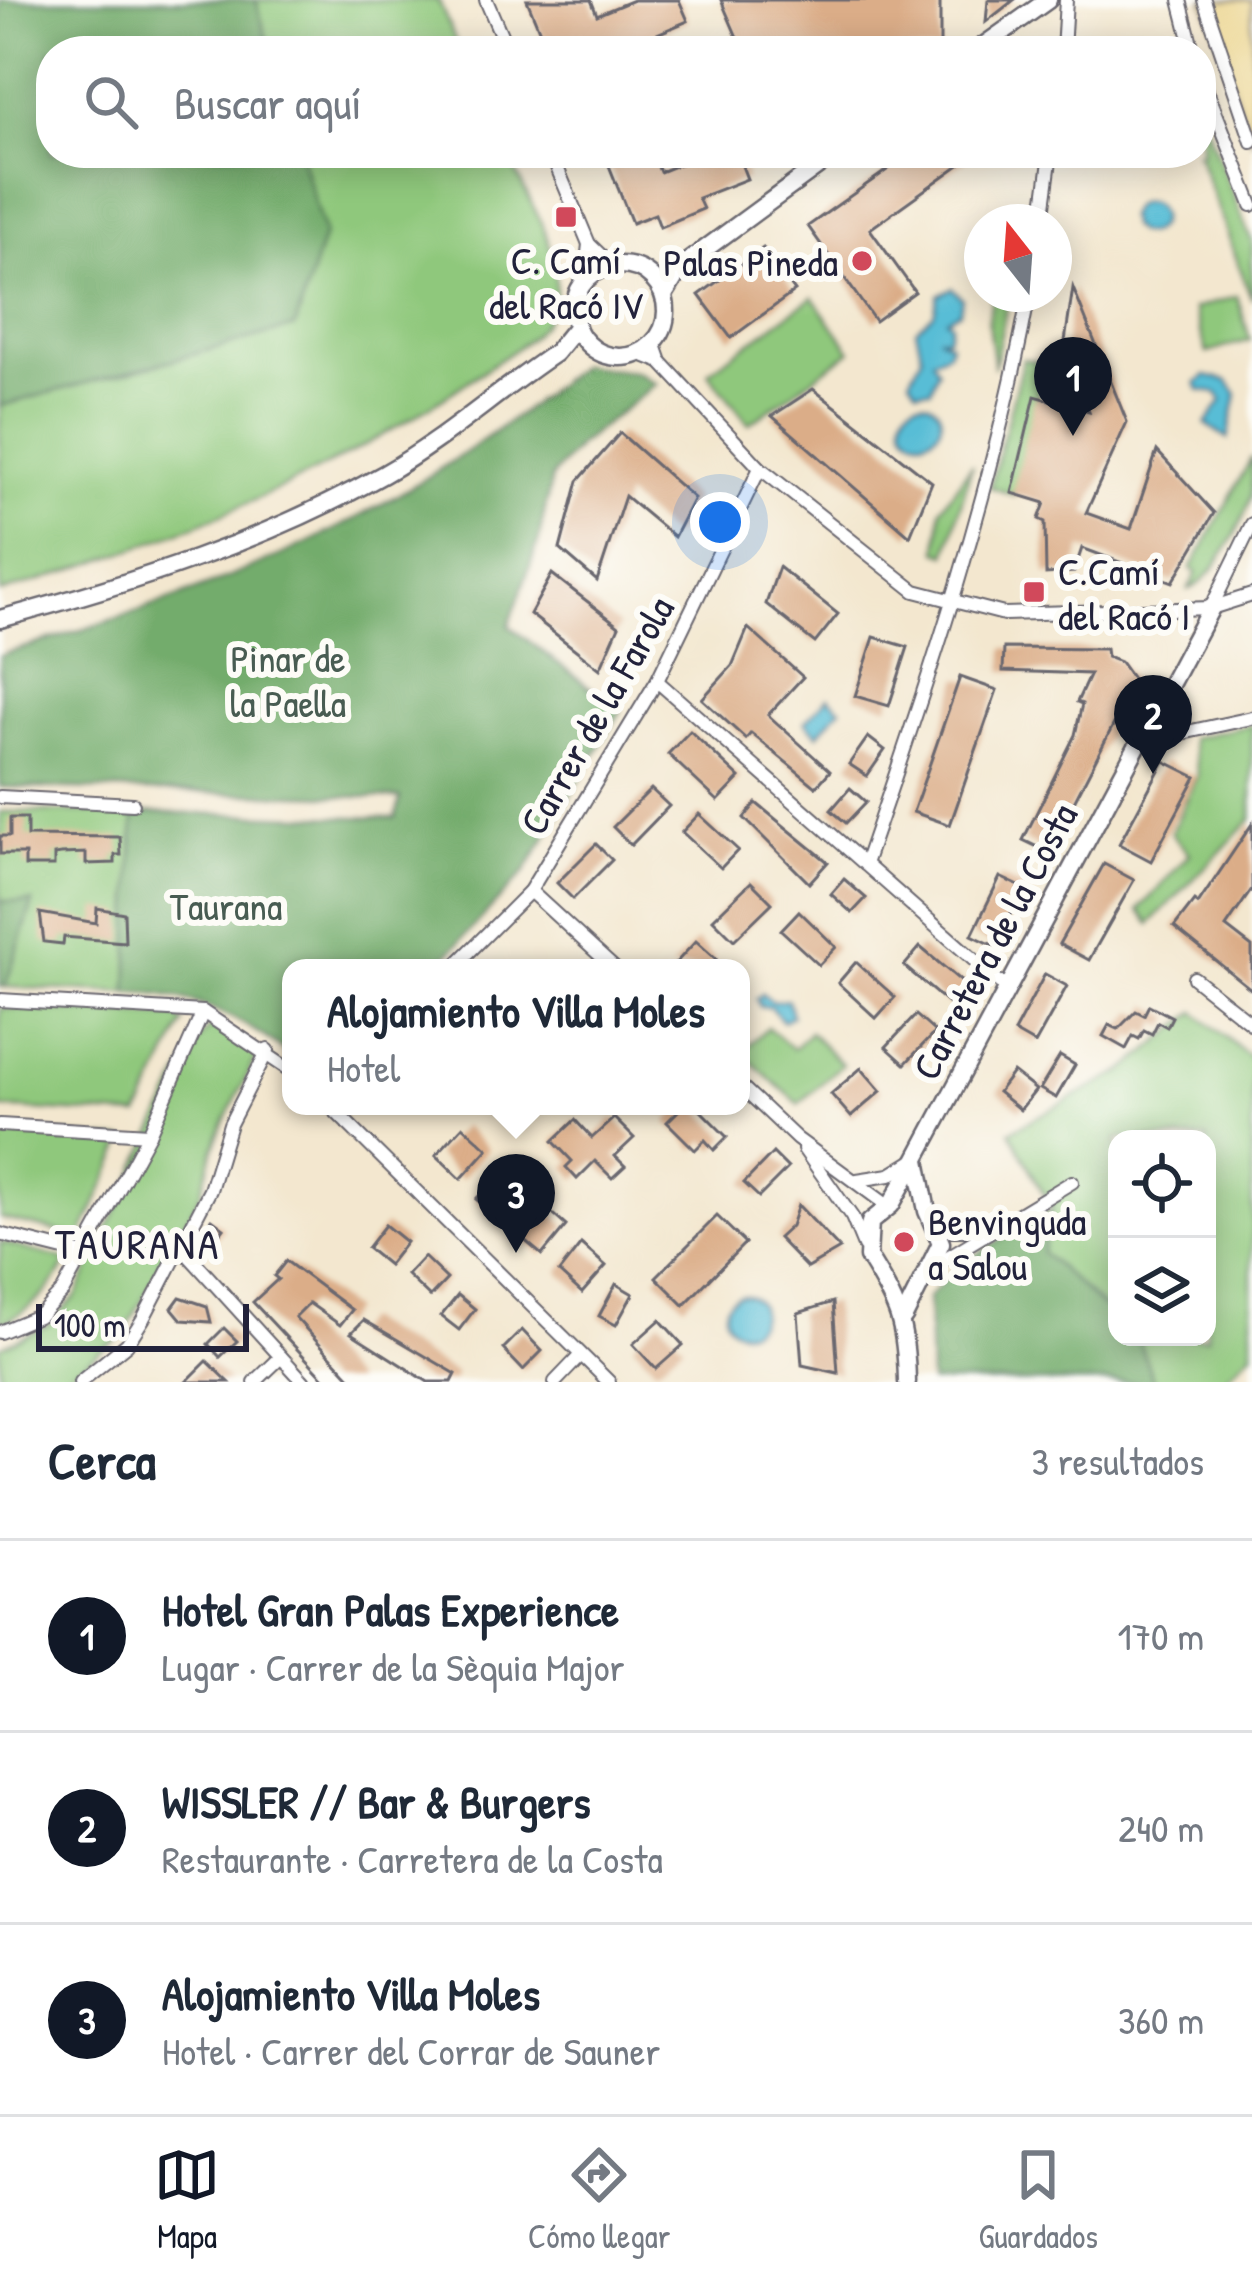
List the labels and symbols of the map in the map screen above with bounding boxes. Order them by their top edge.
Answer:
marker: C. Camí del Racó IV [553,204,579,230]
north arrow [964,204,1072,312]
place label: C. Camí del Racó IV [489,233,643,331]
place label: Palas Pineda [663,235,838,288]
marker: Palas Pineda [849,248,875,274]
pin: 1 [1034,337,1112,436]
your location [690,492,750,552]
place label: C.Camí del Racó I [1058,544,1190,642]
marker: C.Camí del Racó I [1021,579,1047,605]
street label: Carrer de la Farola [506,586,686,844]
park label: Pinar de la Paella [230,631,346,729]
pin: 2 [1114,675,1192,774]
street label: Carretera de la Costa [899,794,1089,1088]
park label: Taurana [170,879,282,932]
pin: 3 [477,1154,555,1253]
place label: Benvinguda a Salou [928,1194,1086,1292]
district label: TAURANA [55,1215,221,1272]
marker: Benvinguda a Salou [891,1229,917,1255]
scale bar [36,1298,249,1351]

